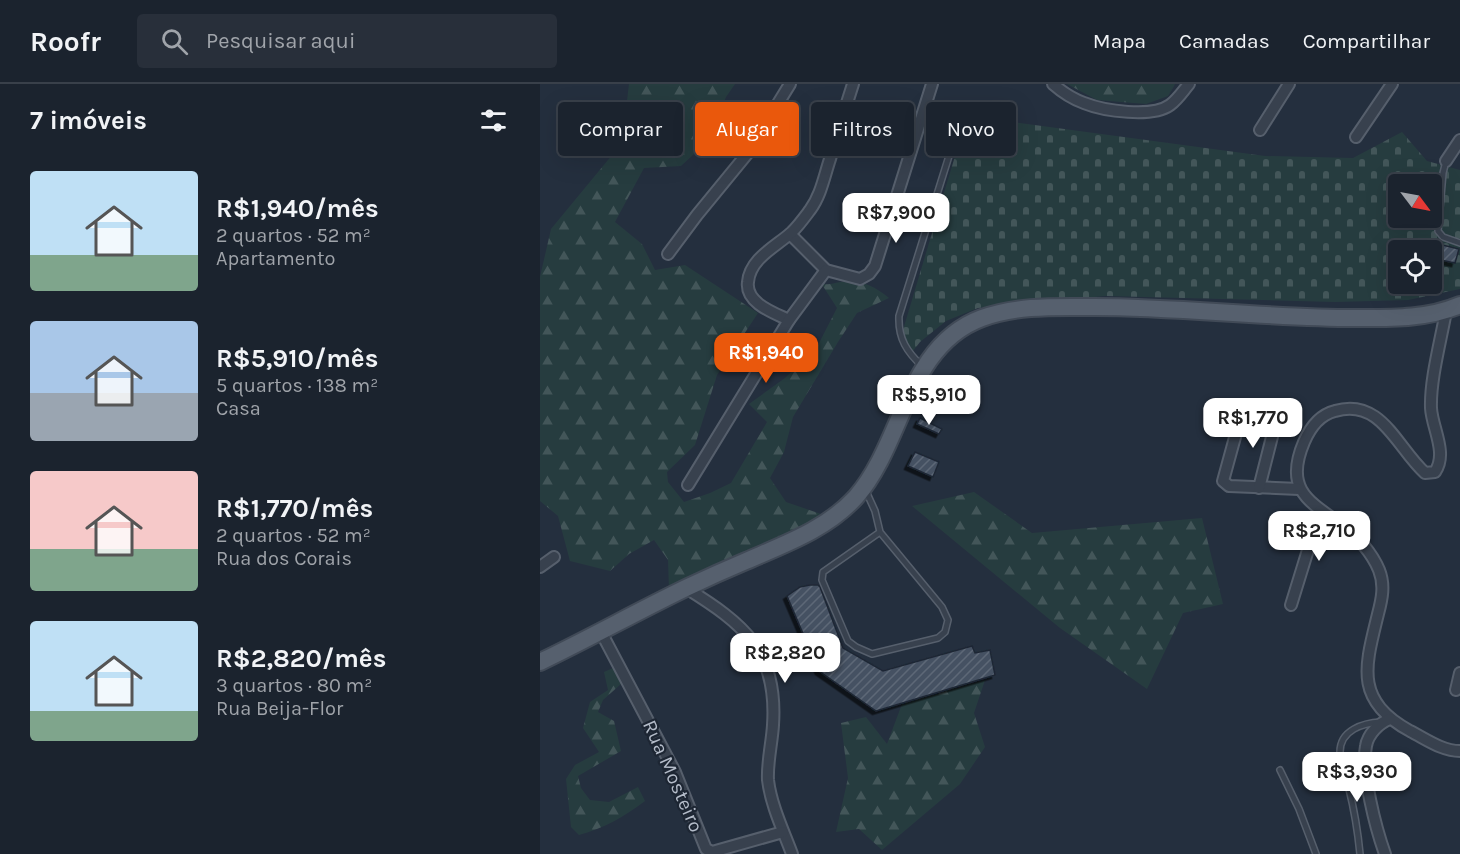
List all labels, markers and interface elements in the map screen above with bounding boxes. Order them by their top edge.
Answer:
search box [137,14,557,68]
text: Roofr [30,25,101,58]
icon: search [158,25,191,58]
text: Pesquisar aqui [206,28,355,54]
text: Mapa [1093,29,1146,53]
text: Camadas [1179,29,1270,53]
text: Compartilhar [1303,29,1430,53]
chip: Comprar [558,102,683,156]
chip: Alugar [695,102,799,156]
chip: Filtros [811,102,914,156]
chip: Novo [926,102,1016,156]
icon: filters [477,104,510,137]
text: 7 imóveis [30,105,147,136]
north arrow [1388,174,1442,228]
map controls [1388,174,1442,294]
text: R$1,940/mês [216,193,379,224]
pin: R$7,900 [841,193,951,244]
icon: home [78,195,150,267]
text: R$7,900 [856,201,936,224]
text: 2 quartos · 52 m² [216,224,371,247]
button: locate [1388,240,1442,294]
text: Apartamento [216,247,335,270]
pin: R$1,940 [711,333,821,384]
text: R$1,940 [728,341,804,364]
text: R$5,910/mês [216,343,378,374]
icon: home [78,345,150,417]
text: 5 quartos · 138 m² [216,374,378,397]
pin: R$5,910 [874,375,984,426]
text: R$5,910 [891,383,967,406]
text: Casa [216,397,261,420]
pin: R$1,770 [1198,398,1308,449]
text: R$1,770 [1217,406,1289,429]
text: R$1,770/mês [216,493,373,524]
icon: home [78,495,150,567]
pin: R$2,710 [1264,511,1374,562]
text: R$2,710 [1282,519,1356,542]
text: 2 quartos · 52 m² [216,524,371,547]
text: Rua dos Corais [216,547,352,570]
pin: R$2,820 [730,633,840,684]
text: R$2,820 [744,641,826,664]
text: R$2,820/mês [216,643,386,674]
icon: home [78,645,150,717]
text: 3 quartos · 80 m² [216,674,372,697]
text: Rua Beija-Flor [216,697,343,720]
street label: Rua Mosteiro [638,716,708,836]
pin: R$3,930 [1302,752,1412,803]
text: R$3,930 [1316,760,1398,783]

